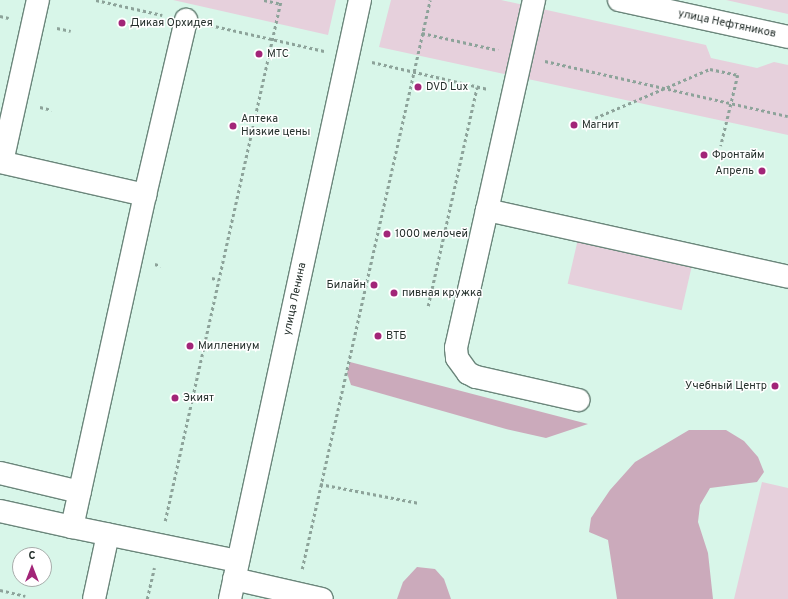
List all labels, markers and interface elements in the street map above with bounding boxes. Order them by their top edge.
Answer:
street label: улица Нефтяников [677,7,777,41]
place label: Дикая Орхидея [130,16,213,30]
marker: Дикая Орхидея [117,18,127,28]
place label: МТС [267,47,289,61]
marker: МТС [254,49,264,59]
place label: DVD Lux [426,80,468,94]
marker: DVD Lux [413,82,423,92]
place label: Аптека Низкие цены [241,113,310,139]
place label: Магнит [582,118,619,132]
marker: Магнит [569,120,579,130]
marker: Аптека Низкие цены [228,121,238,131]
place label: Фронтайм [712,148,765,162]
marker: Фронтайм [699,150,709,160]
place label: Апрель [715,164,754,178]
marker: Апрель [757,166,767,176]
place label: 1000 мелочей [395,227,468,241]
marker: 1000 мелочей [382,229,392,239]
street label: улица Ленина [281,261,309,337]
place label: Билайн [327,278,366,292]
marker: Билайн [369,280,379,290]
place label: пивная кружка [402,286,482,300]
marker: пивная кружка [389,288,399,298]
place label: ВТБ [386,329,407,343]
marker: ВТБ [373,331,383,341]
place label: Миллениум [198,339,259,353]
marker: Миллениум [185,341,195,351]
place label: Учебный Центр [685,379,767,393]
marker: Учебный Центр [770,381,780,391]
place label: Экият [183,391,214,405]
marker: Экият [170,393,180,403]
north arrow [12,547,52,587]
text: С [28,549,36,563]

